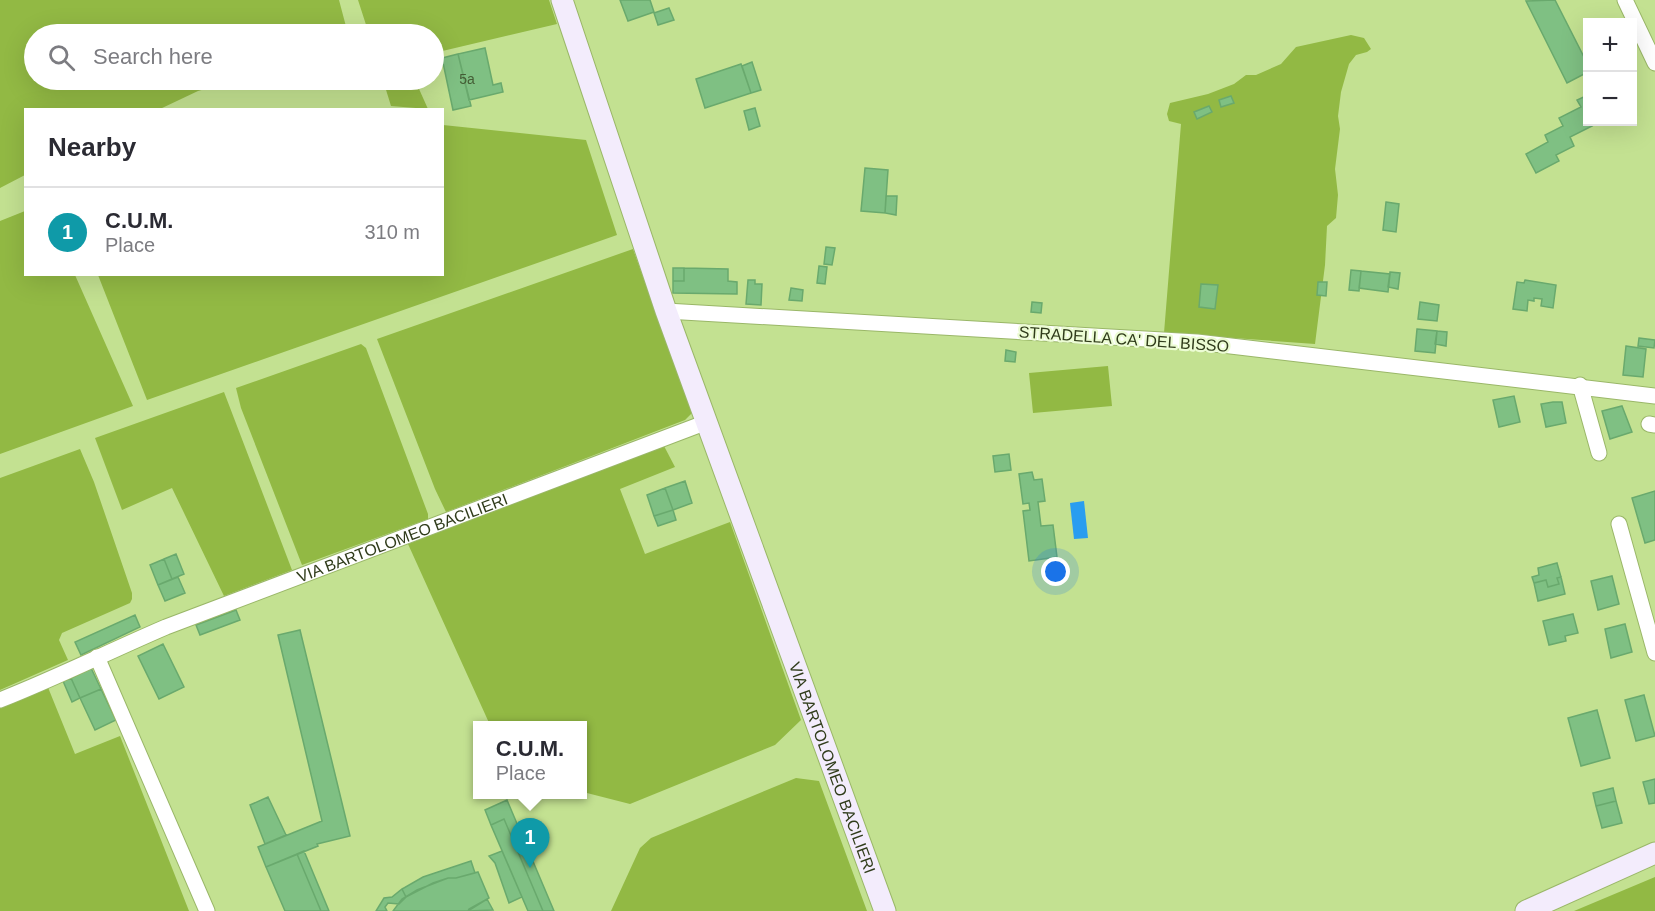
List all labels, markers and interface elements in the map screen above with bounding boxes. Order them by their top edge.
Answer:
map controls [1583,18,1637,126]
button: + [1583,18,1637,72]
search box [24,24,444,90]
icon: search [45,41,78,74]
text: Search here [93,44,213,69]
house number: 5a [459,71,475,87]
button: − [1583,72,1637,126]
text: Nearby [48,132,136,162]
text: C.U.M. [105,208,173,233]
text: 1 [62,221,73,243]
text: 310 m [364,221,420,243]
text: Place [105,234,155,256]
street label: STRADELLA CA' DEL BISSO [1018,323,1230,355]
street label: VIA BARTOLOMEO BACILIERI [295,490,510,585]
your location [1041,557,1070,586]
street label: VIA BARTOLOMEO BACILIERI [786,660,879,876]
popup [473,721,587,799]
text: C.U.M. [496,736,564,761]
text: Place [496,762,546,784]
pin: 1 [510,818,550,868]

